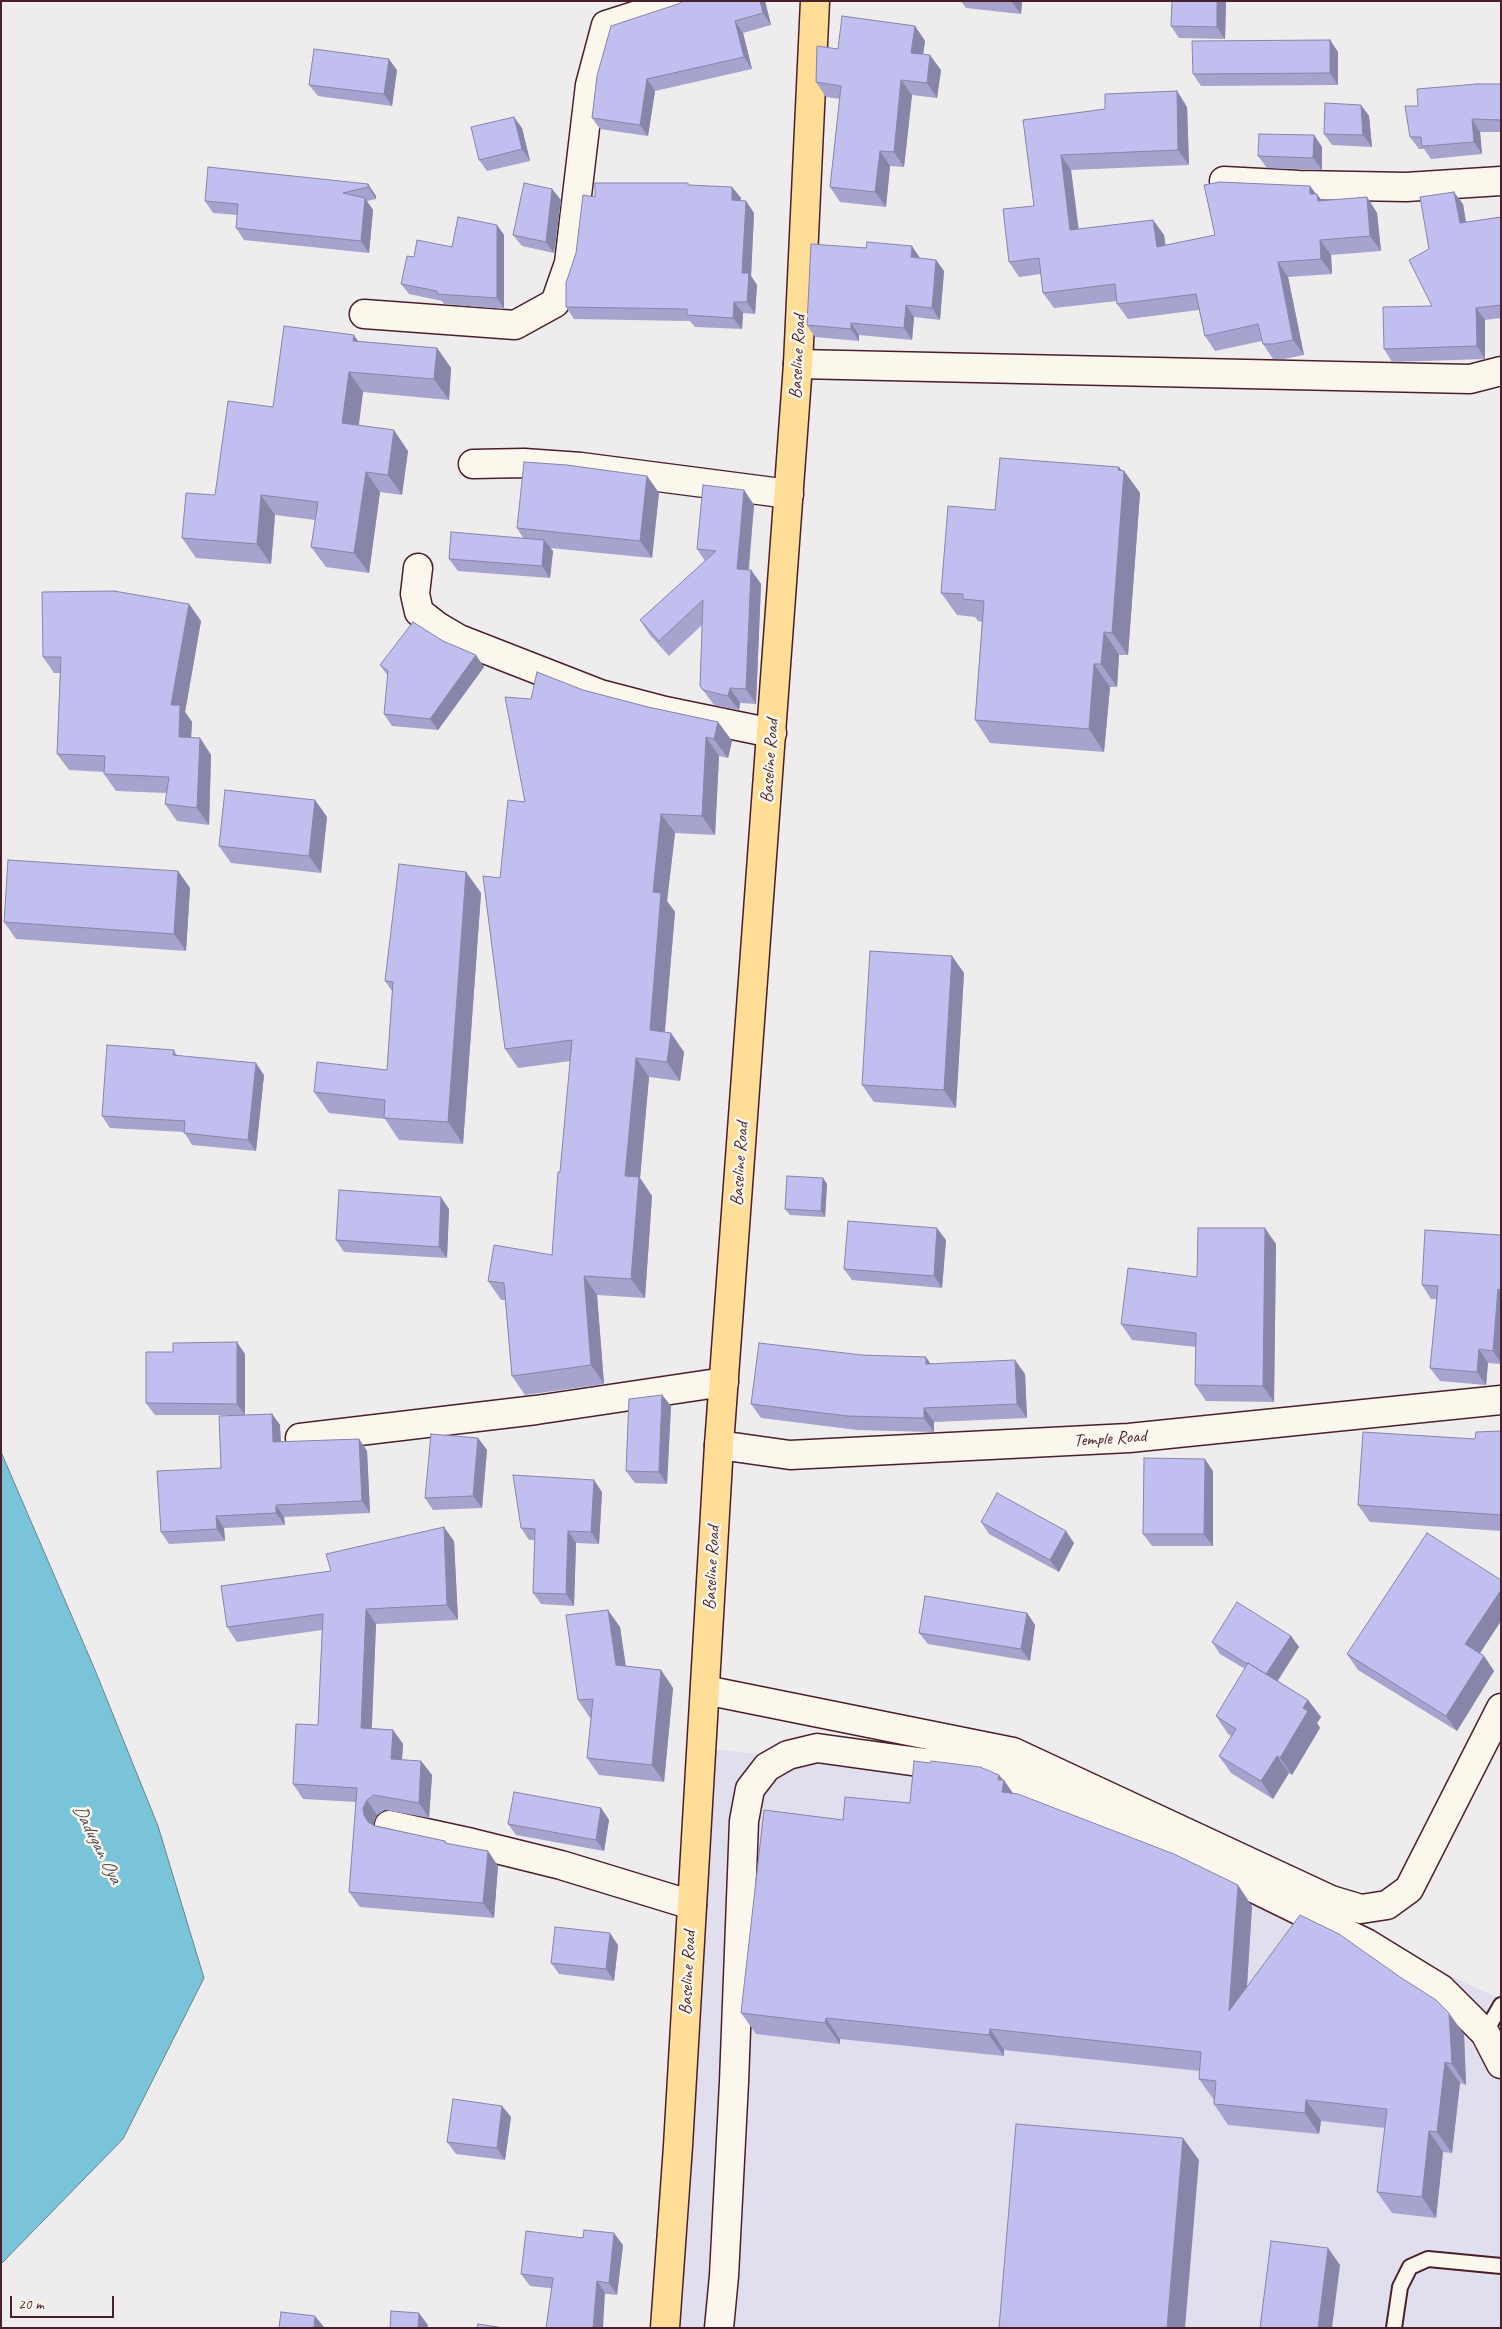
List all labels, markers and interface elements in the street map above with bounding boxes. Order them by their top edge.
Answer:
street label: Baseline Road [785,314,811,400]
street label: Baseline Road [756,718,784,804]
street label: Baseline Road [726,1121,754,1207]
street label: Temple Road [1073,1426,1147,1452]
street label: Baseline Road [699,1525,725,1611]
water label: Dadugan Oya [67,1801,127,1887]
street label: Baseline Road [675,1930,701,2016]
scale bar [12,2286,116,2318]
text: 20 m [18,2295,44,2314]

